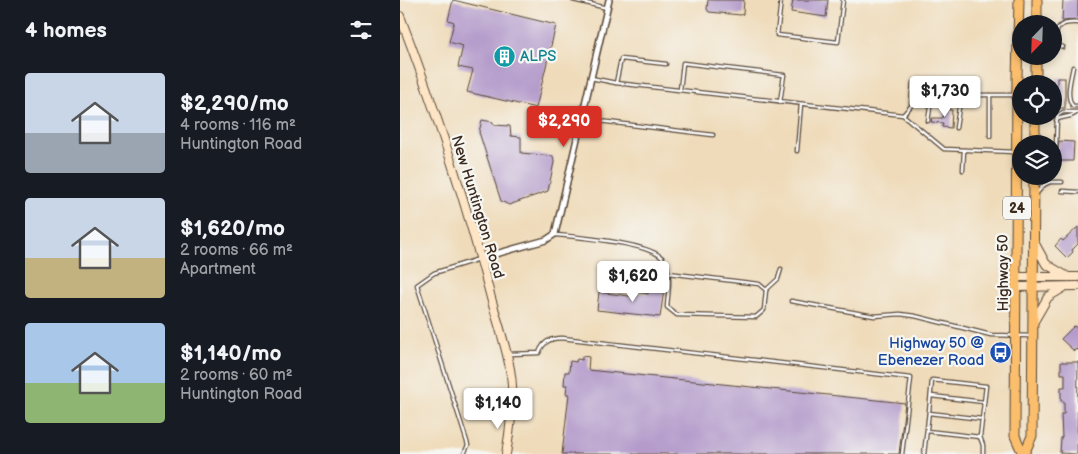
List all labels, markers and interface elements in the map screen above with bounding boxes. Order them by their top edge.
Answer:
north arrow [1012,15,1062,65]
map controls [1012,15,1062,185]
icon: filters [347,16,375,44]
text: 4 homes [25,18,107,43]
building icon: ALPS [492,44,516,68]
place label: ALPS [520,47,556,66]
button: locate [1012,75,1062,125]
pin: $1,730 [904,76,986,118]
text: $1,730 [921,82,969,101]
text: $2,290/mo [180,91,289,116]
icon: home [65,93,125,153]
pin: $2,290 [523,106,605,148]
text: $2,290 [538,112,590,131]
text: 4 rooms · 116 m² [180,116,296,135]
street label: New Huntington Road [447,133,508,281]
text: Huntington Road [180,135,302,154]
button: layers [1012,135,1062,185]
road number: 24 [1003,197,1031,220]
text: $1,620/mo [180,216,285,241]
icon: home [65,218,125,278]
street label: Highway 50 [994,234,1013,312]
text: 2 rooms · 66 m² [180,241,293,260]
text: Apartment [180,260,256,279]
pin: $1,620 [592,260,674,303]
text: $1,620 [608,267,658,286]
place label: Highway 50 @ Ebenezer Road [878,334,984,370]
bus stop icon: Highway 50 @ Ebenezer Road [988,340,1012,364]
text: $1,140/mo [180,341,281,366]
icon: home [65,343,125,403]
text: 2 rooms · 60 m² [180,366,293,385]
text: Huntington Road [180,385,302,404]
pin: $1,140 [457,388,539,430]
text: $1,140 [475,394,521,413]

